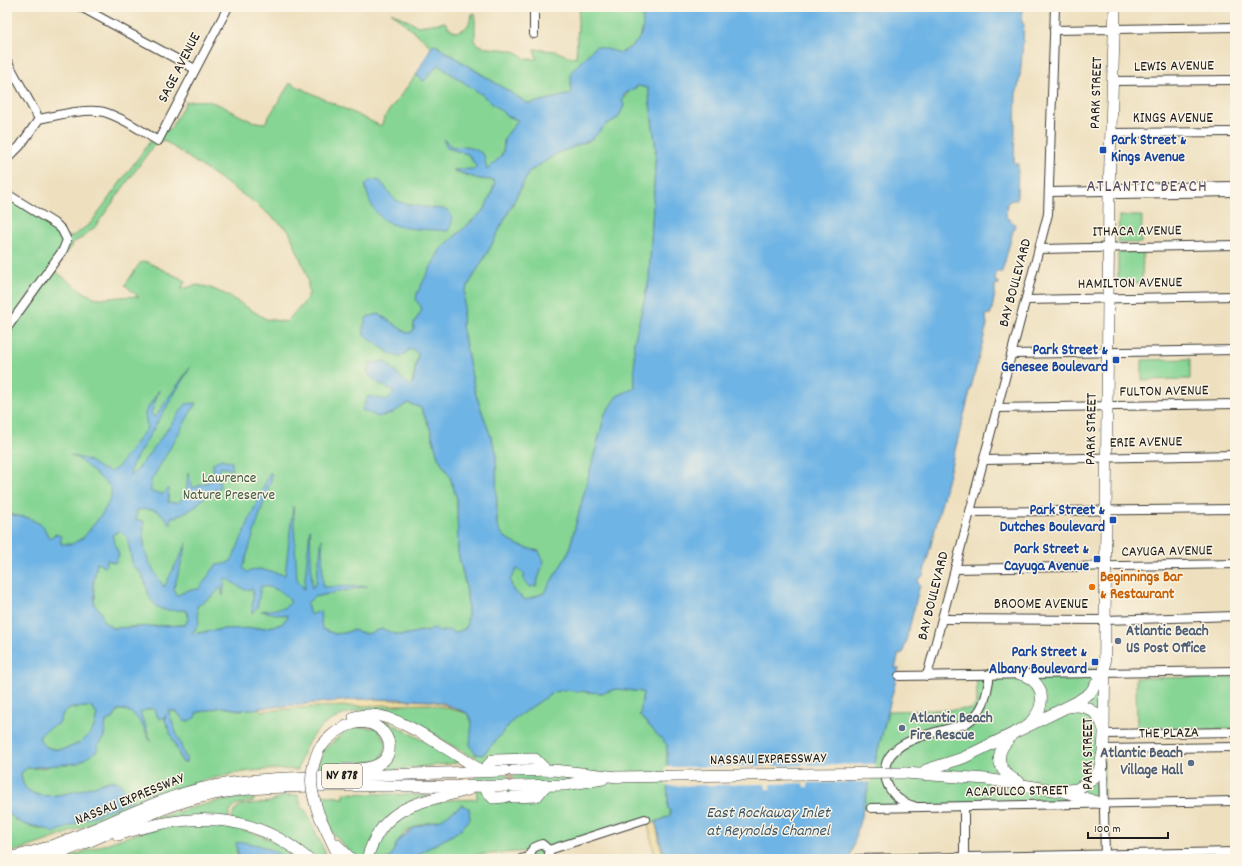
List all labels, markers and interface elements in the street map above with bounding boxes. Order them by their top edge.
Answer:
street label: SAGE AVENUE [153,29,207,107]
street label: LEWIS AVENUE [1134,55,1214,79]
street label: PARK STREET [1085,57,1109,129]
street label: KINGS AVENUE [1133,108,1213,130]
place label: Park Street & Kings Avenue [1111,130,1187,169]
marker: Park Street & Kings Avenue [1098,145,1108,155]
district label: ATLANTIC BEACH [1086,176,1208,200]
street label: ITHACA AVENUE [1092,220,1182,244]
street label: BAY BOULEVARD [994,236,1038,330]
street label: HAMILTON AVENUE [1078,272,1183,296]
place label: Park Street & Genesee Boulevard [1001,340,1108,379]
marker: Park Street & Genesee Boulevard [1111,355,1121,365]
street label: FULTON AVENUE [1119,380,1209,404]
street label: PARK STREET [1080,393,1104,465]
street label: ERIE AVENUE [1109,431,1183,455]
park label: Lawrence Nature Preserve [183,468,276,507]
place label: Park Street & Dutches Boulevard [1000,500,1105,539]
marker: Park Street & Dutches Boulevard [1108,515,1118,525]
place label: Park Street & Cayuga Avenue [1004,539,1089,578]
street label: CAYUGA AVENUE [1121,540,1213,564]
street label: BAY BOULEVARD [912,549,956,643]
marker: Park Street & Cayuga Avenue [1092,554,1102,564]
place label: Beginnings Bar & Restaurant [1100,567,1183,606]
marker: Beginnings Bar & Restaurant [1087,582,1097,592]
street label: BROOME AVENUE [994,594,1088,616]
place label: Atlantic Beach US Post Office [1126,621,1209,660]
marker: Atlantic Beach US Post Office [1113,636,1123,646]
place label: Park Street & Albany Boulevard [989,642,1087,681]
marker: Park Street & Albany Boulevard [1090,657,1100,667]
place label: Atlantic Beach Fire Rescue [910,708,993,747]
street label: PARK STREET [1078,718,1100,790]
street label: THE PLAZA [1139,722,1199,746]
marker: Atlantic Beach Fire Rescue [897,723,907,733]
place label: Atlantic Beach Village Hall [1100,743,1183,782]
street label: NASSAU EXPRESSWAY [710,748,827,772]
marker: Atlantic Beach Village Hall [1186,758,1196,768]
road number: NY 878 [322,764,362,788]
street label: NASSAU EXPRESSWAY [72,768,188,832]
street label: ACAPULCO STREET [965,780,1069,804]
water label: East Rockaway Inlet at Reynolds Channel [706,802,832,843]
scale bar [1088,814,1168,840]
text: 100 m [1094,821,1121,838]

